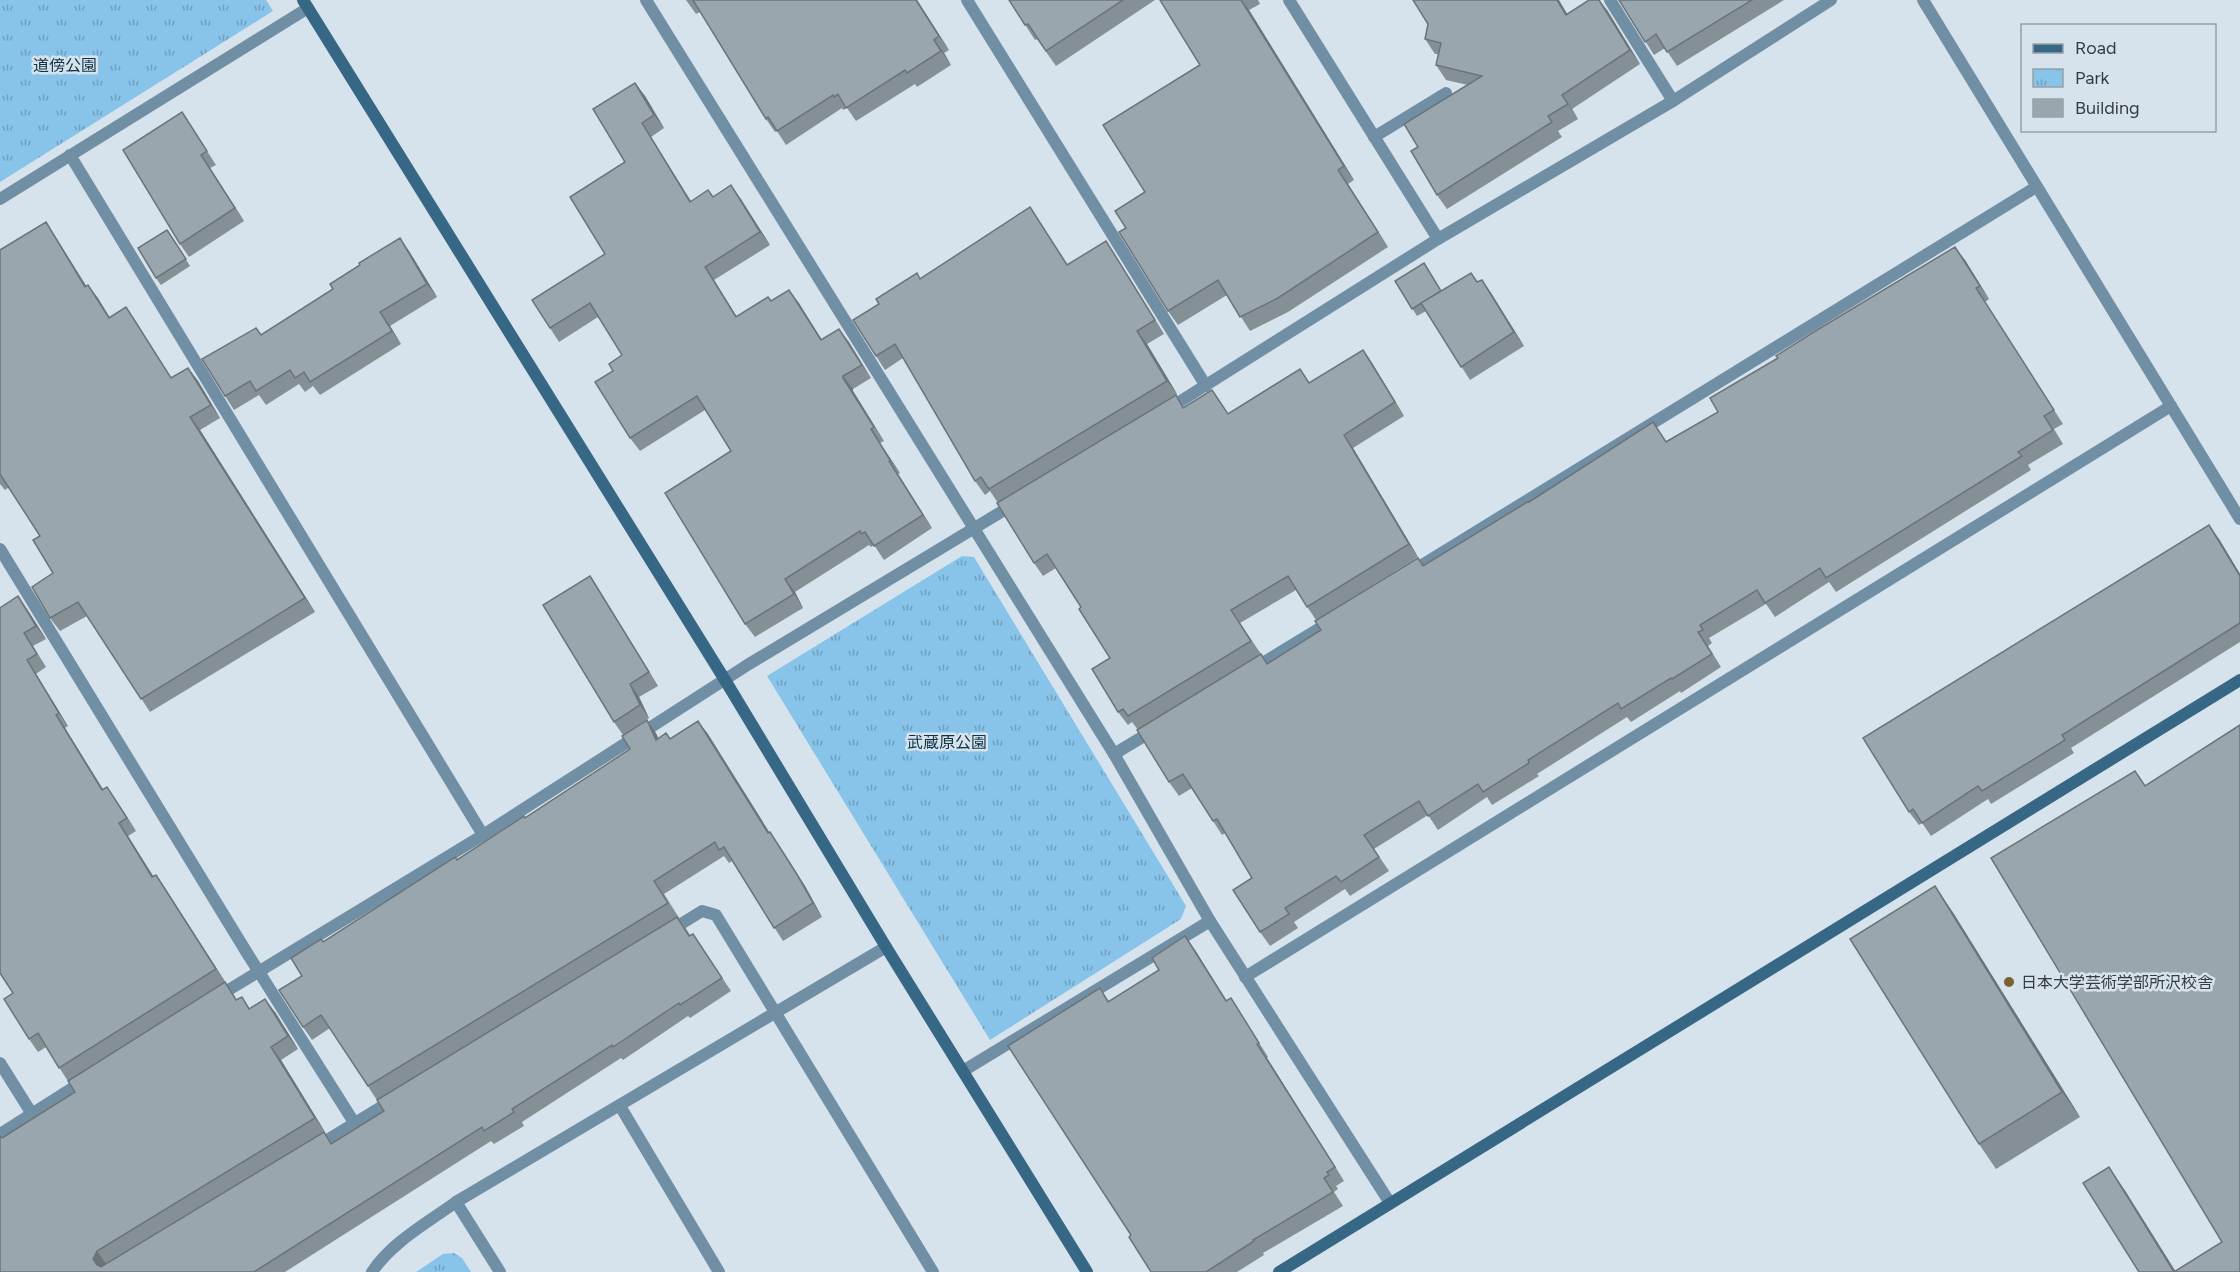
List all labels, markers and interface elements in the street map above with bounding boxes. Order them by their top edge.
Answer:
legend [2021,24,2216,132]
text: Road [2075,37,2116,59]
park label: 道傍公園 [33,56,97,75]
text: Park [2075,67,2110,89]
text: Building [2075,97,2140,119]
park label: 武蔵原公園 [907,733,987,752]
place label: 日本大学芸術学部所沢校舎 [2021,973,2213,992]
marker: 日本大学芸術学部所沢校舎 [2002,975,2016,989]

